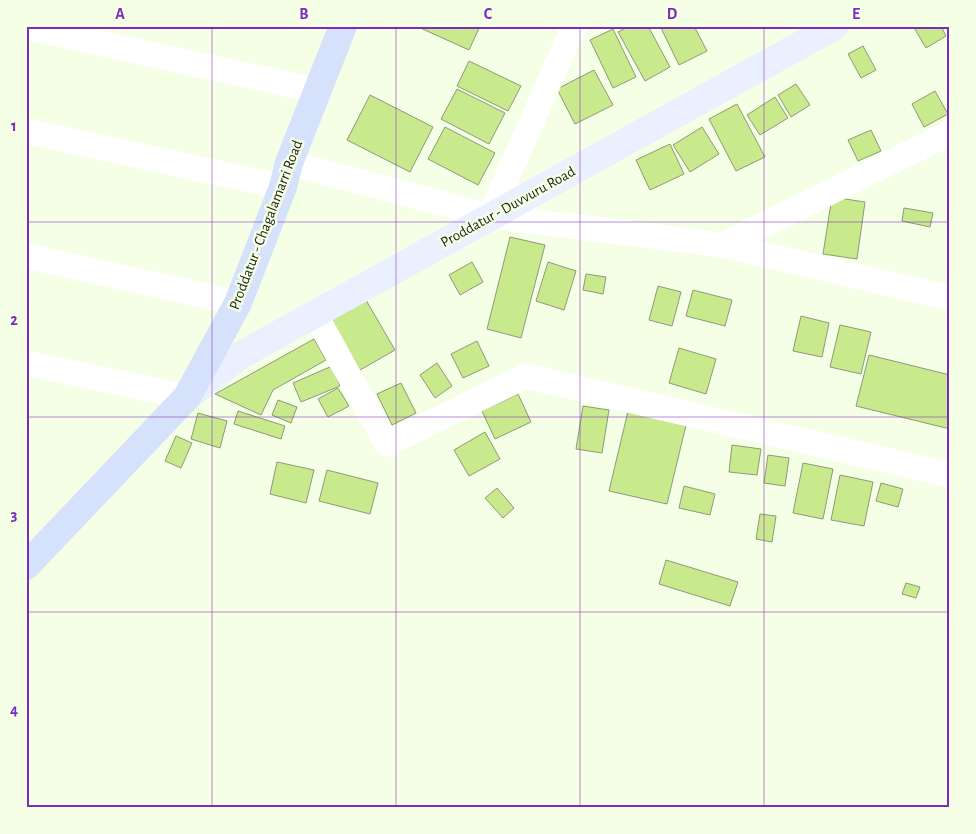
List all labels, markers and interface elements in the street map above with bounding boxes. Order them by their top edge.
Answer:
text: A [115,6,125,22]
text: B [299,6,309,22]
text: C [484,6,493,22]
text: D [667,6,678,22]
text: E [852,6,860,22]
text: 1 [11,118,17,134]
street label: Proddatur - Chagalamarri Road [227,138,305,312]
street label: Proddatur - Duvvuru Road [438,164,578,250]
text: 2 [10,312,18,328]
text: 3 [11,507,18,523]
text: 4 [10,702,18,718]

